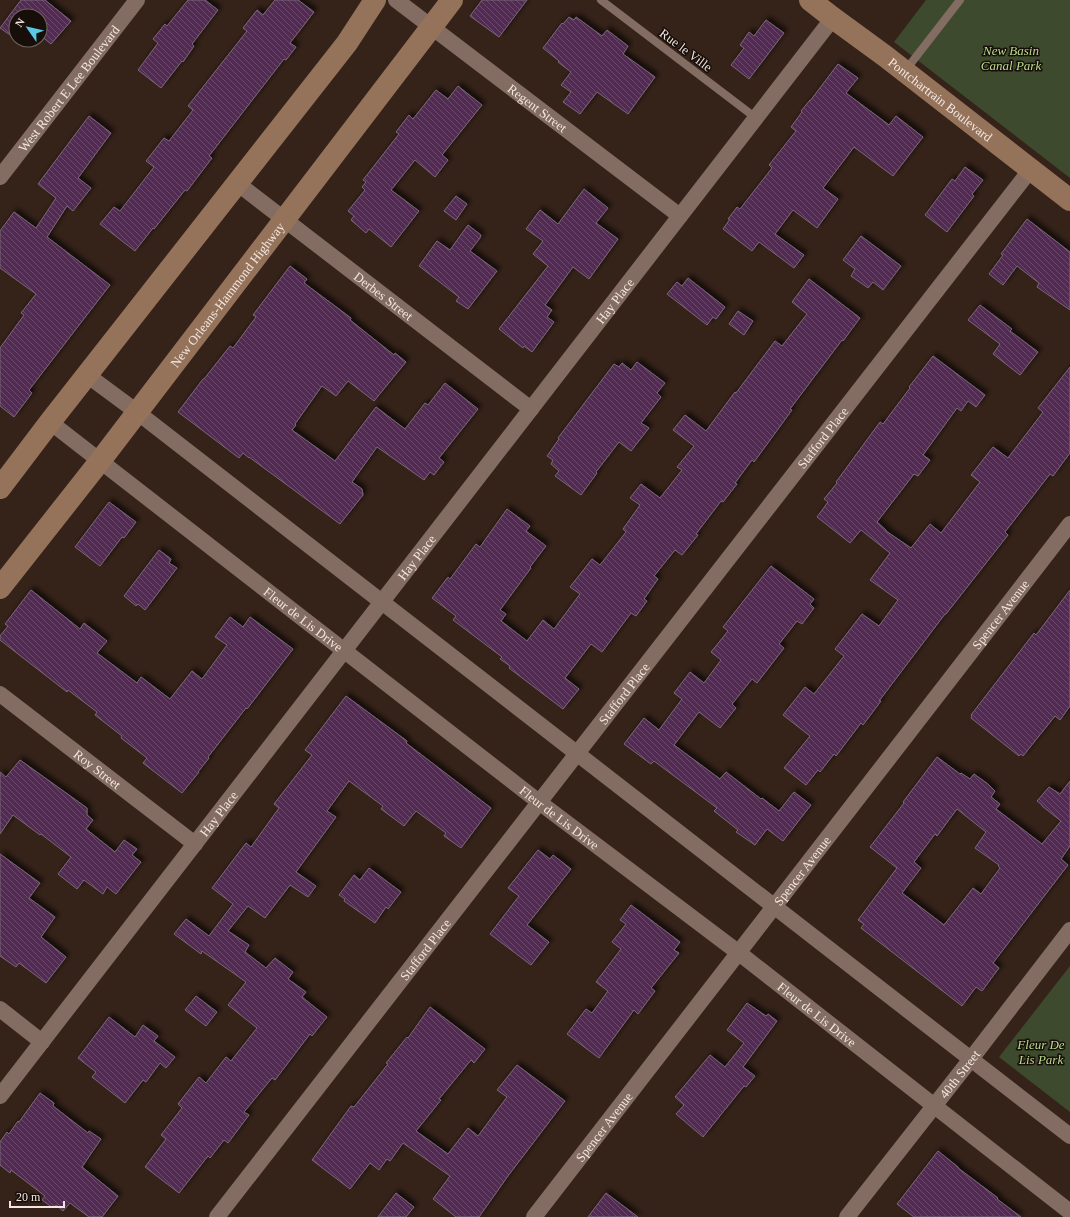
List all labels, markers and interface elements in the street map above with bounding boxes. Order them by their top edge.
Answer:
north arrow [8,8,48,48]
text: N [13,16,27,29]
street label: West Robert E Lee Boulevard [15,22,122,155]
street label: Rue le Ville [657,25,715,75]
park label: New Basin Canal Park [981,43,1041,73]
street label: Pontchartrain Boulevard [886,54,996,145]
street label: Regent Street [505,80,571,135]
street label: New Orleans-Hammond Highway [167,219,287,370]
street label: Derbes Street [351,268,416,323]
street label: Hay Place [592,275,637,326]
street label: Stafford Place [794,404,851,471]
street label: Hay Place [394,531,439,583]
street label: Spencer Avenue [969,576,1032,652]
street label: Fleur de Lis Drive [261,584,346,654]
street label: Stafford Place [595,659,652,727]
street label: Roy Street [71,746,124,792]
street label: Fleur de Lis Drive [517,782,602,852]
street label: Hay Place [196,788,241,839]
street label: Spencer Avenue [770,833,834,908]
street label: Stafford Place [396,915,454,983]
street label: Fleur de Lis Drive [775,979,860,1050]
park label: Fleur De Lis Park [1016,1037,1065,1067]
street label: 40th Street [936,1047,983,1101]
street label: Spencer Avenue [572,1089,635,1165]
scale bar [10,1183,64,1209]
text: 20 m [16,1190,41,1204]

